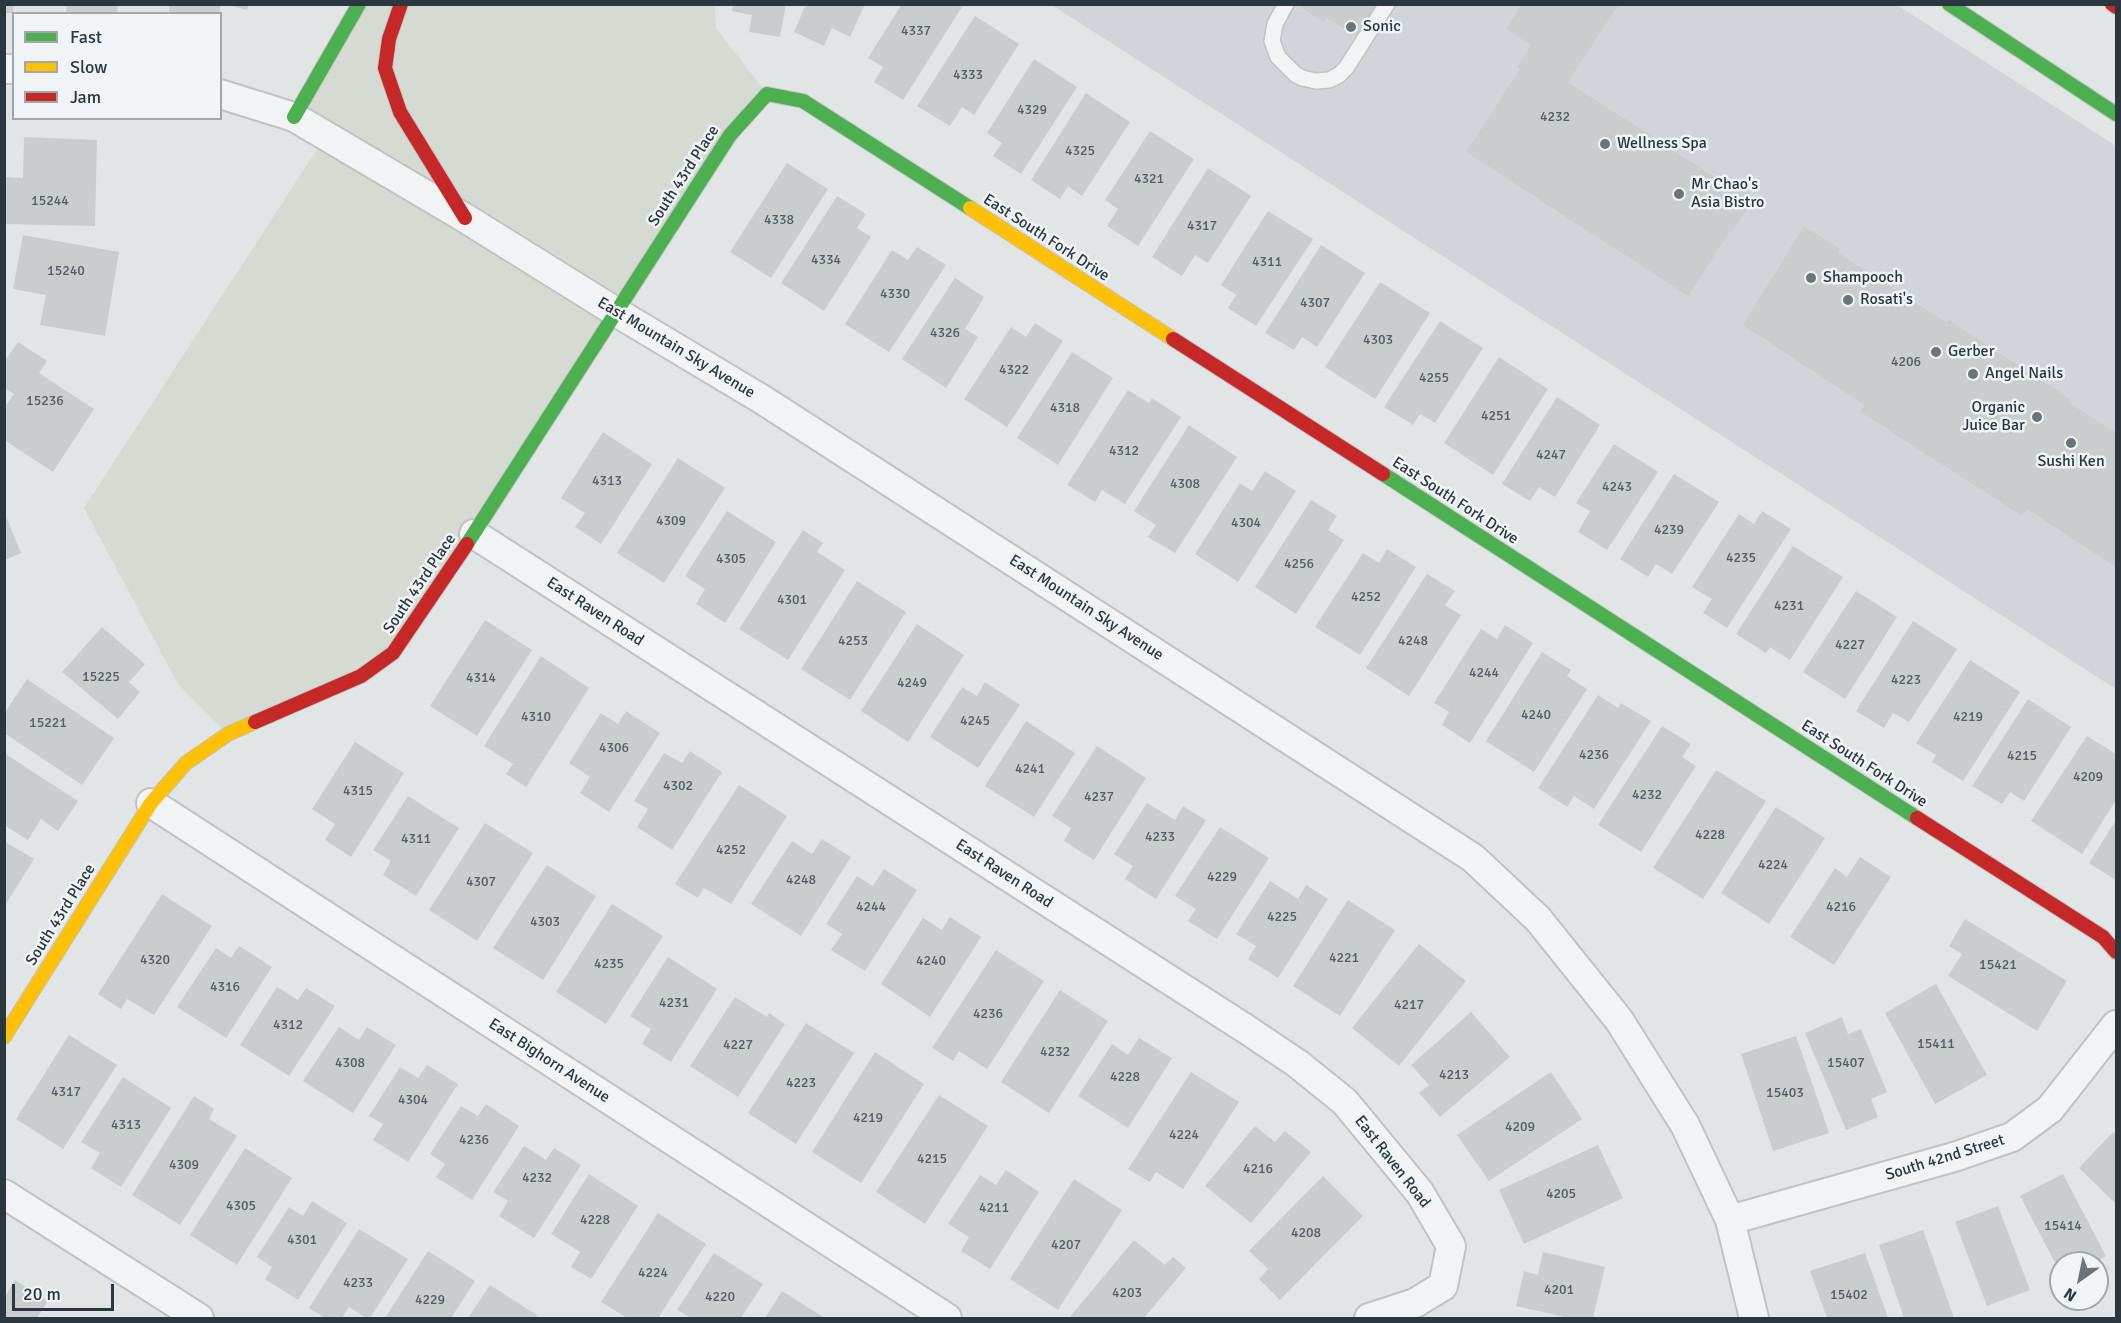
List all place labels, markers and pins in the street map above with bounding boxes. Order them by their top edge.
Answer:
place label: Sonic [1363,17,1401,37]
marker: Sonic [1344,20,1358,34]
place label: Wellness Spa [1617,134,1707,154]
marker: Wellness Spa [1598,137,1612,151]
place label: Mr Chao's Asia Bistro [1691,175,1764,213]
marker: Mr Chao's Asia Bistro [1672,187,1686,201]
place label: Shampooch [1823,268,1903,288]
marker: Shampooch [1804,271,1818,285]
place label: Rosati's [1860,290,1913,310]
marker: Rosati's [1841,293,1855,307]
place label: Gerber [1948,342,1995,362]
marker: Gerber [1929,345,1943,359]
place label: Angel Nails [1985,364,2063,384]
marker: Angel Nails [1966,367,1980,381]
place label: Organic Juice Bar [1962,398,2025,436]
marker: Organic Juice Bar [2030,410,2044,424]
marker: Sushi Ken [2064,436,2078,450]
place label: Sushi Ken [2037,452,2105,472]

